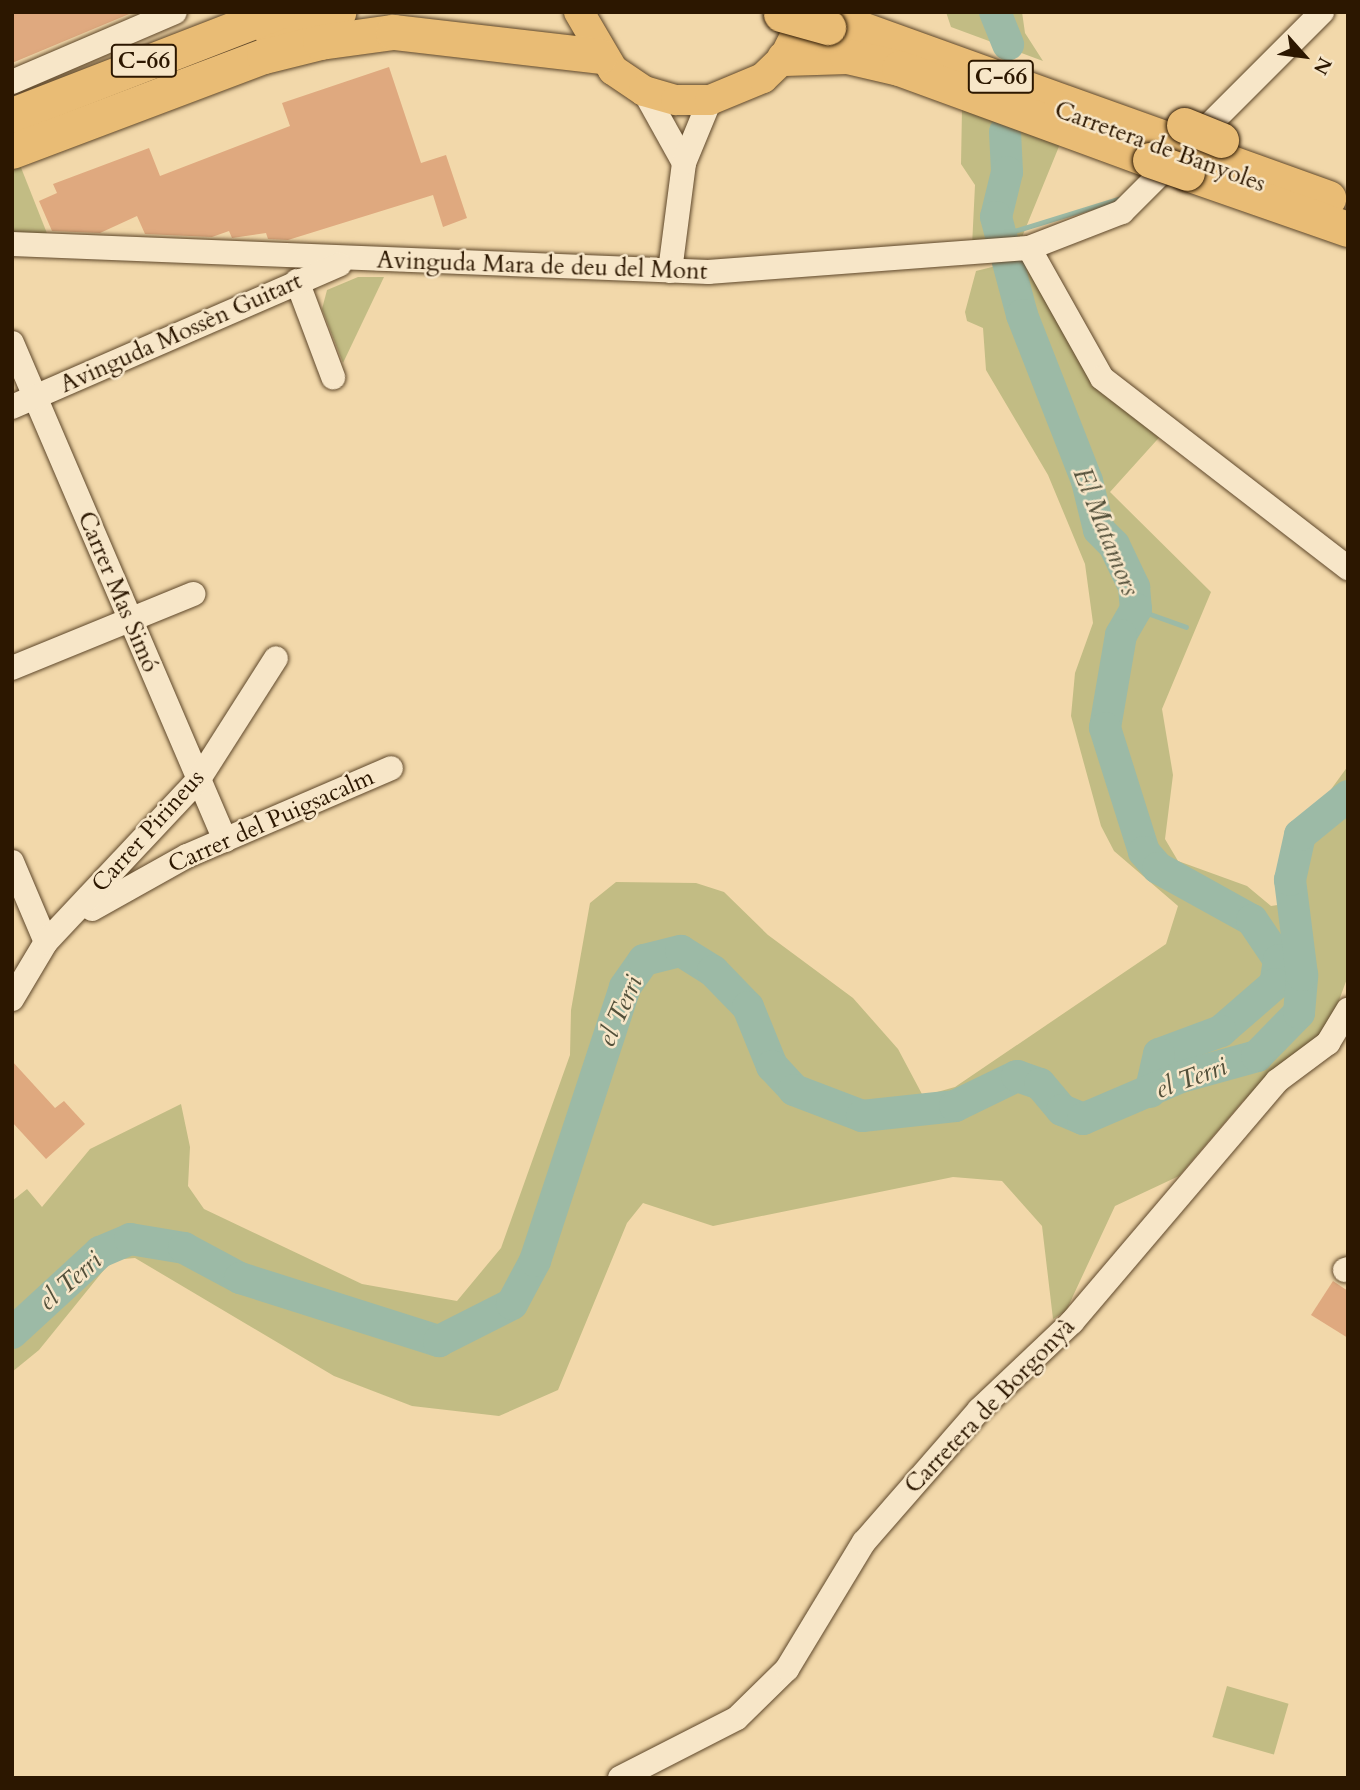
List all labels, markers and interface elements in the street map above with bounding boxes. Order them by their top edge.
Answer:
north arrow [1269,21,1339,91]
road number: C-66 [111,41,177,80]
text: N [1307,52,1338,79]
road number: C-66 [968,58,1034,96]
street label: Carretera de Banyoles [1051,95,1269,199]
street label: Avinguda Mara de deu del Mont [376,246,708,286]
street label: Avinguda Mossèn Guitart [56,267,306,399]
water label: El Matamors [1066,463,1146,601]
street label: Carrer Mas Simó [71,507,165,677]
street label: Carrer del Puigsacalm [164,763,378,879]
street label: Carrer Pirineus [86,764,210,898]
water label: el Terri [591,971,649,1051]
water label: el Terri [1151,1051,1231,1105]
water label: el Terri [32,1245,108,1317]
street label: Carretera de Borgonyà [899,1312,1081,1500]

